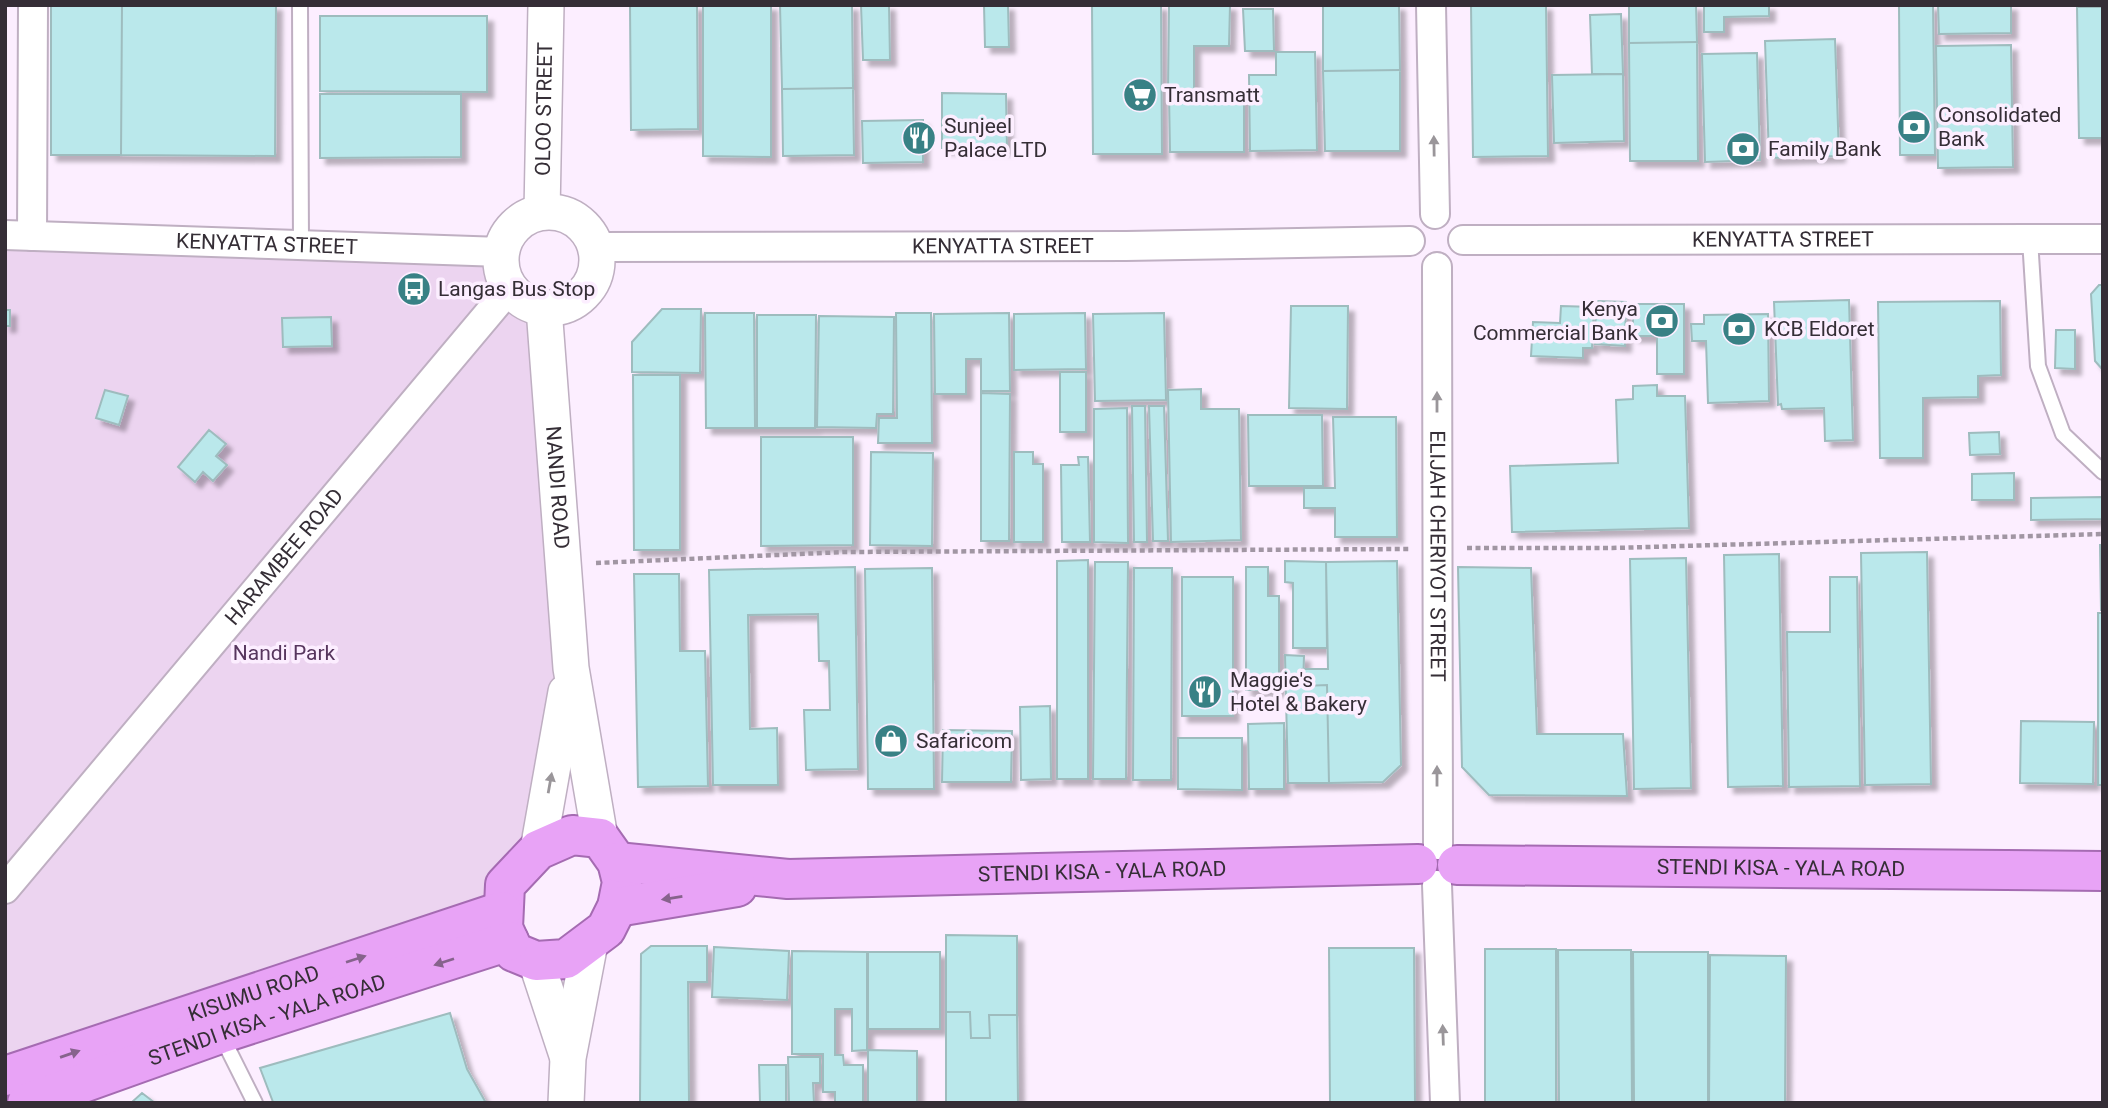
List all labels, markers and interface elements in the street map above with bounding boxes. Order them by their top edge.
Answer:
street label: OLOO STREET [531,41,557,176]
supermarket icon: Transmatt [1121,76,1159,114]
place label: Transmatt [1164,83,1260,107]
place label: Consolidated Bank [1938,103,2061,151]
bank icon: Consolidated Bank [1895,108,1933,146]
place label: Sunjeel Palace LTD [944,114,1047,162]
restaurant icon: Sunjeel Palace LTD [900,119,938,157]
bank icon: Family Bank [1724,130,1762,168]
one-way arrow [1428,135,1440,157]
place label: Family Bank [1768,137,1882,161]
street label: KENYATTA STREET [1692,227,1874,252]
street label: KENYATTA STREET [176,229,359,259]
street label: KENYATTA STREET [912,234,1094,258]
bus stop icon: Langas Bus Stop [395,270,433,308]
place label: Langas Bus Stop [438,277,595,301]
place label: Kenya Commercial Bank [1473,297,1638,345]
bank icon: Kenya Commercial Bank [1643,302,1681,340]
bank icon: KCB Eldoret [1720,310,1758,348]
place label: KCB Eldoret [1764,317,1875,341]
one-way arrow [1431,391,1443,413]
street label: NANDI ROAD [541,425,574,550]
street label: ELIJAH CHERIYOT STREET [1425,430,1450,682]
street label: HARAMBEE ROAD [220,484,348,630]
park label: Nandi Park [233,641,336,665]
place label: Maggie's Hotel & Bakery [1230,668,1367,716]
restaurant icon: Maggie's Hotel & Bakery [1186,673,1224,711]
shop icon: Safaricom [872,722,910,760]
place label: Safaricom [916,729,1012,753]
one-way arrow [1431,765,1443,787]
one-way arrow [545,772,556,794]
street label: STENDI KISA - YALA ROAD [1657,855,1905,881]
street label: STENDI KISA - YALA ROAD [978,857,1227,886]
one-way arrow [661,893,683,904]
one-way arrow [345,953,366,964]
one-way arrow [434,957,455,968]
street label: KISUMU ROAD [185,960,322,1026]
street label: STENDI KISA - YALA ROAD [145,970,389,1071]
one-way arrow [1437,1023,1448,1045]
one-way arrow [60,1048,81,1059]

